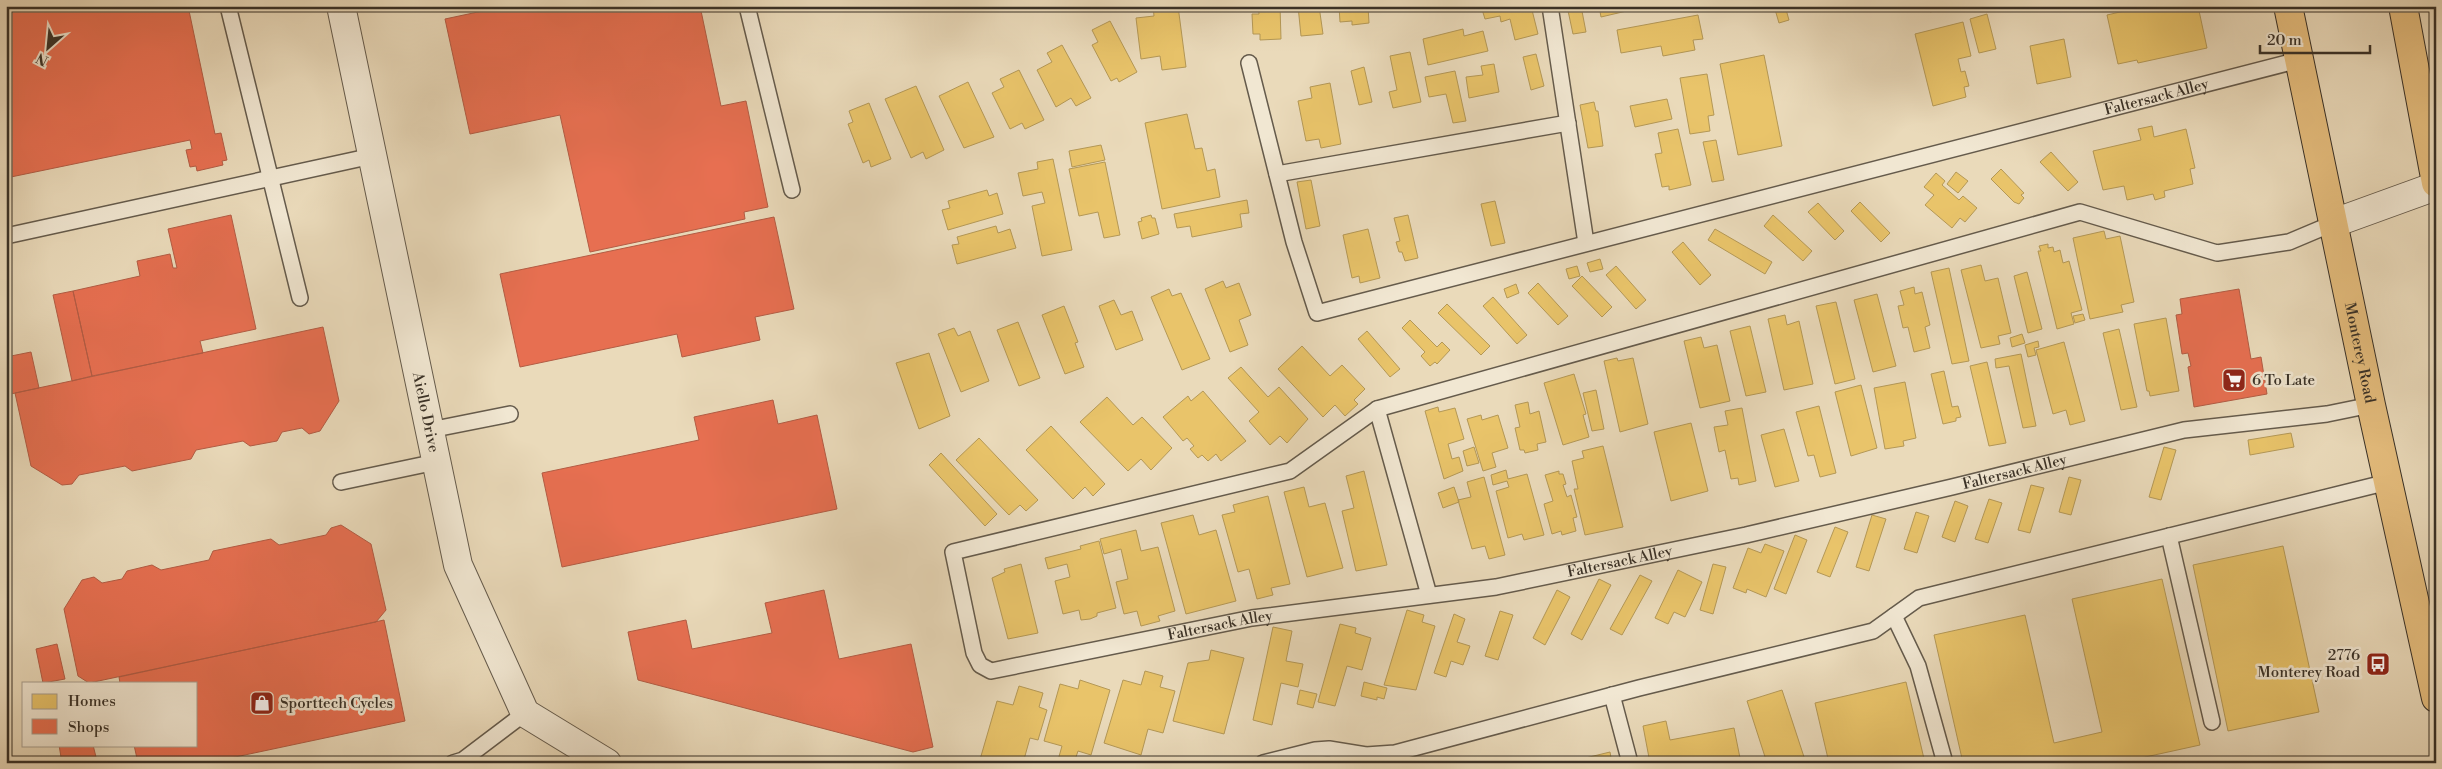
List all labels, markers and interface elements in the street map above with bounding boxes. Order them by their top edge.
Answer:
north arrow [22,22,72,72]
scale bar [2260,22,2370,54]
text: 20 m [2267,31,2302,50]
text: N [34,48,52,69]
street label: Faltersack Alley [2102,75,2211,120]
street label: Monterey Road [2340,301,2379,405]
supermarket icon: 6 To Late [2221,367,2247,393]
street label: Aiello Drive [408,370,443,454]
place label: 6 To Late [2252,371,2315,390]
street label: Faltersack Alley [1960,450,2069,494]
street label: Faltersack Alley [1565,541,1675,582]
street label: Faltersack Alley [1166,606,1274,645]
place label: 2776 Monterey Road [2258,646,2360,682]
bus stop icon: 2776 Monterey Road [2365,651,2391,677]
legend [22,682,198,746]
shop icon: Sporttech Cycles [249,690,275,716]
text: Homes [68,692,116,711]
place label: Sporttech Cycles [280,694,393,713]
text: Shops [68,718,109,737]

